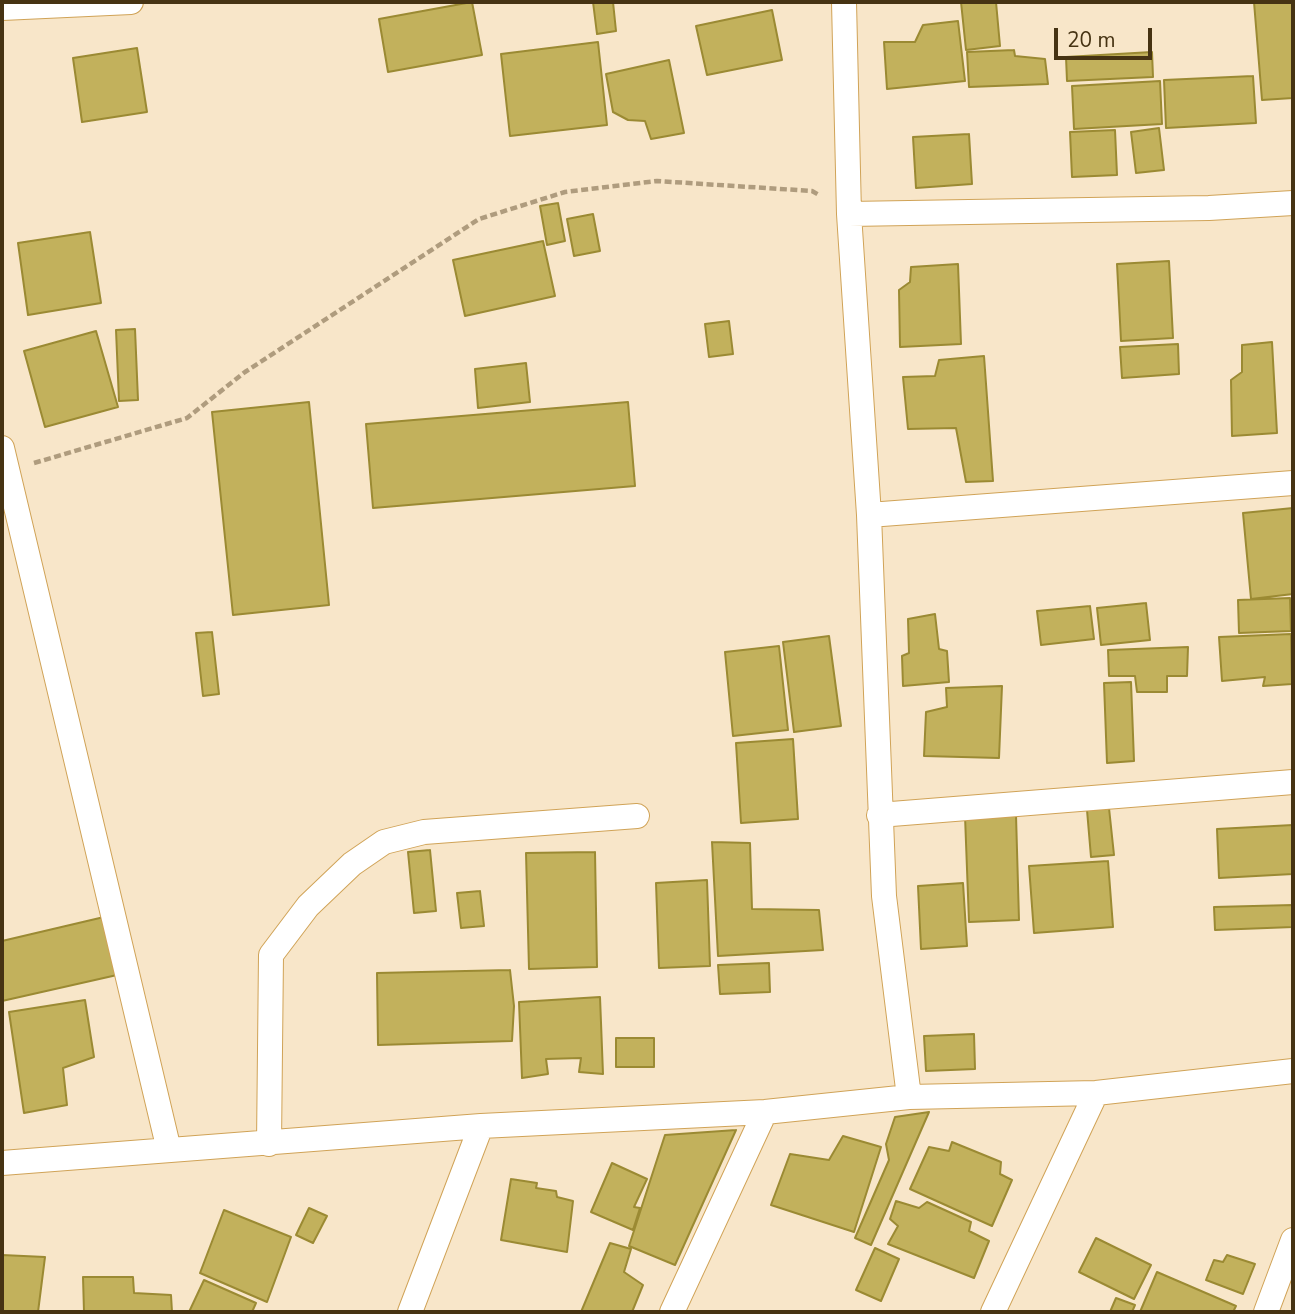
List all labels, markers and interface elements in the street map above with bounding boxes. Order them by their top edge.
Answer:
scale bar [1057,14,1155,58]
text: 20 m [1067,26,1116,54]

